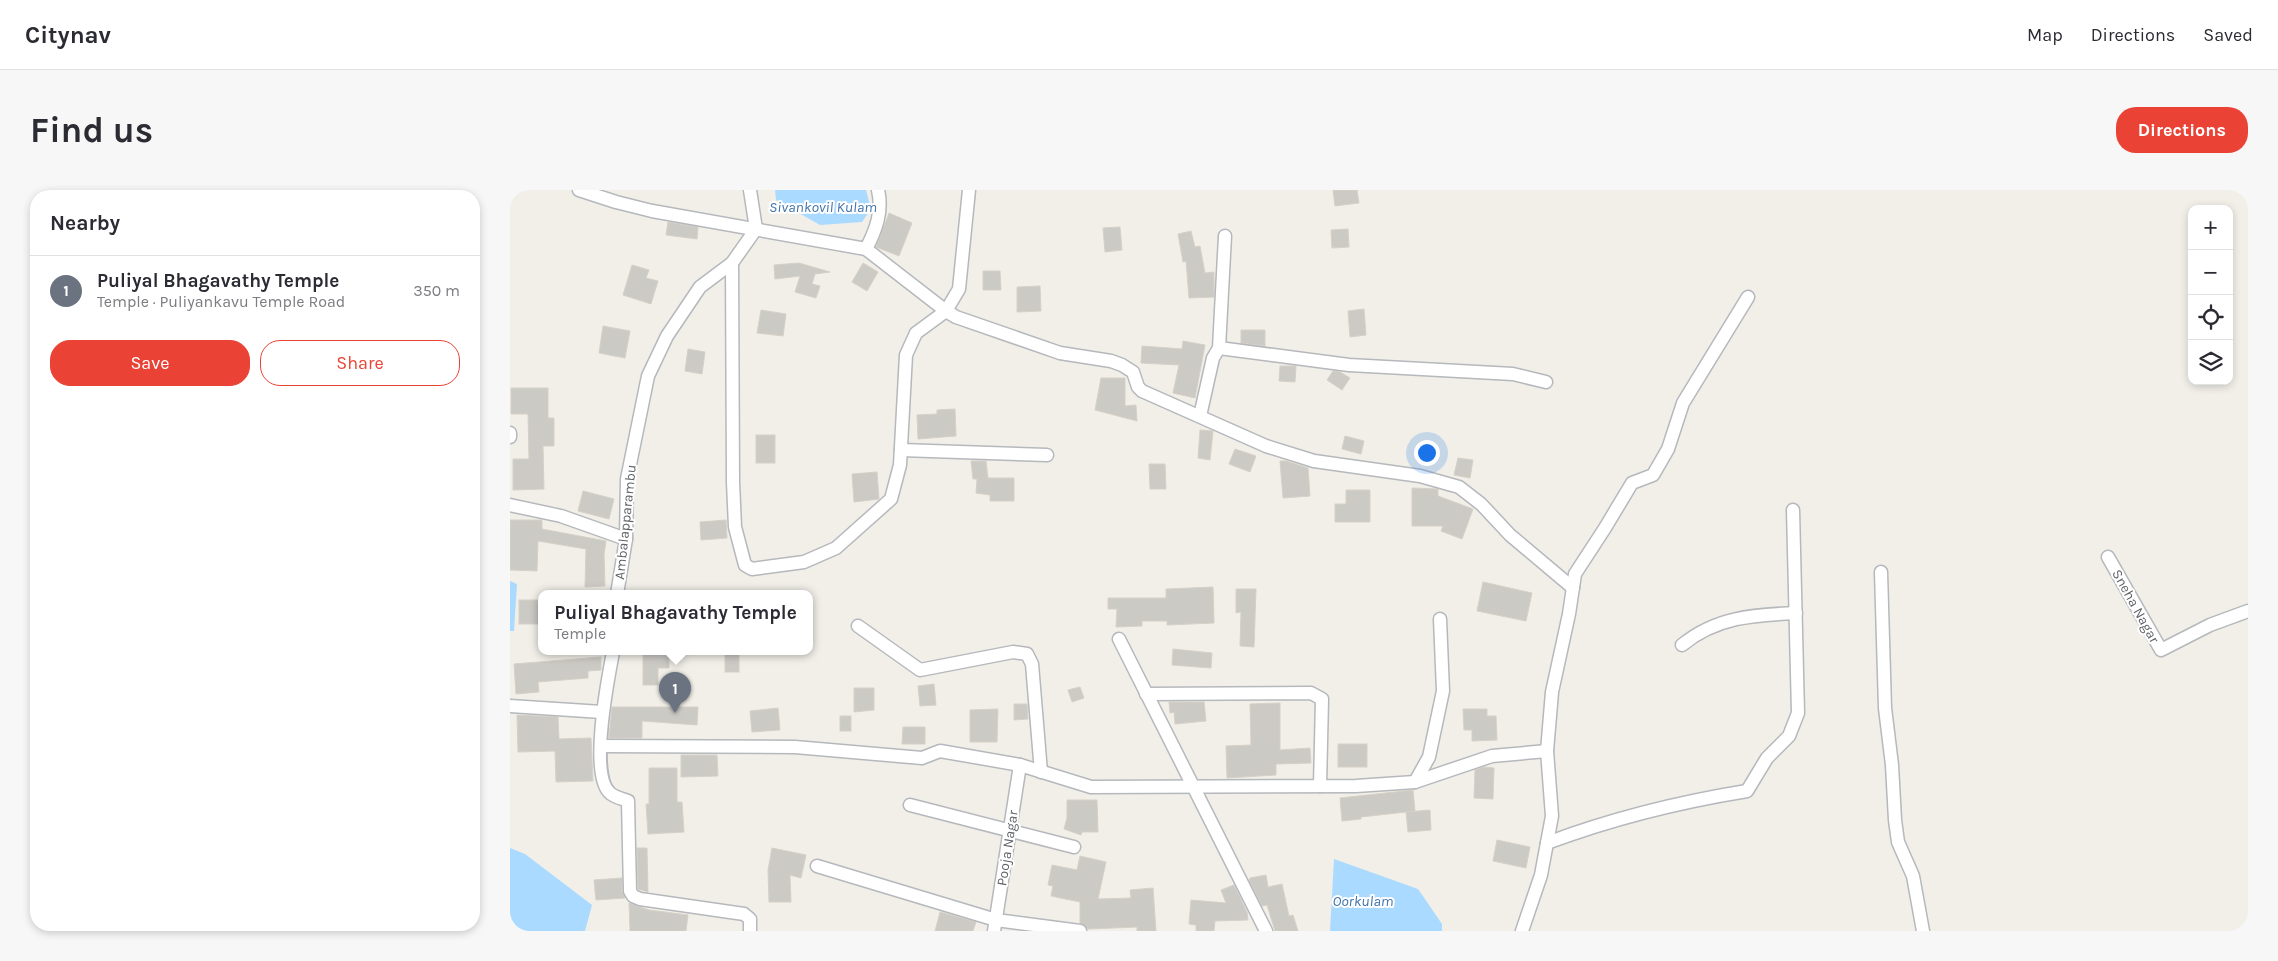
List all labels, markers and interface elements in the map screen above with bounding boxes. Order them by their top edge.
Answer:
text: Citynav [25,21,111,49]
text: Map [2027,24,2063,46]
text: Directions [2091,24,2175,46]
text: Saved [2203,24,2253,46]
button: Directions [2116,107,2248,153]
text: Find us [30,110,153,151]
water label: Sivankovil Kulam [769,198,877,216]
map controls [2188,205,2233,385]
button: + [2188,205,2233,250]
text: Nearby [50,211,120,235]
button: − [2188,250,2233,295]
text: Puliyal Bhagavathy Temple [97,270,339,292]
text: 1 [63,281,69,300]
text: 350 m [413,281,460,300]
text: Temple · Puliyankavu Temple Road [97,292,345,311]
button: locate [2188,295,2233,340]
button: Save [50,340,250,386]
button: Share [260,340,460,386]
button: layers [2188,340,2233,385]
your location [1414,440,1440,466]
street label: Ambalapparambu [611,464,640,580]
street label: Sneha Nagar [2108,566,2163,647]
popup [538,590,813,655]
text: Puliyal Bhagavathy Temple [554,602,797,624]
text: Temple [554,624,606,643]
pin: 1 [659,672,691,713]
street label: Pooja Nagar [993,808,1022,887]
water label: Oorkulam [1333,892,1393,910]

